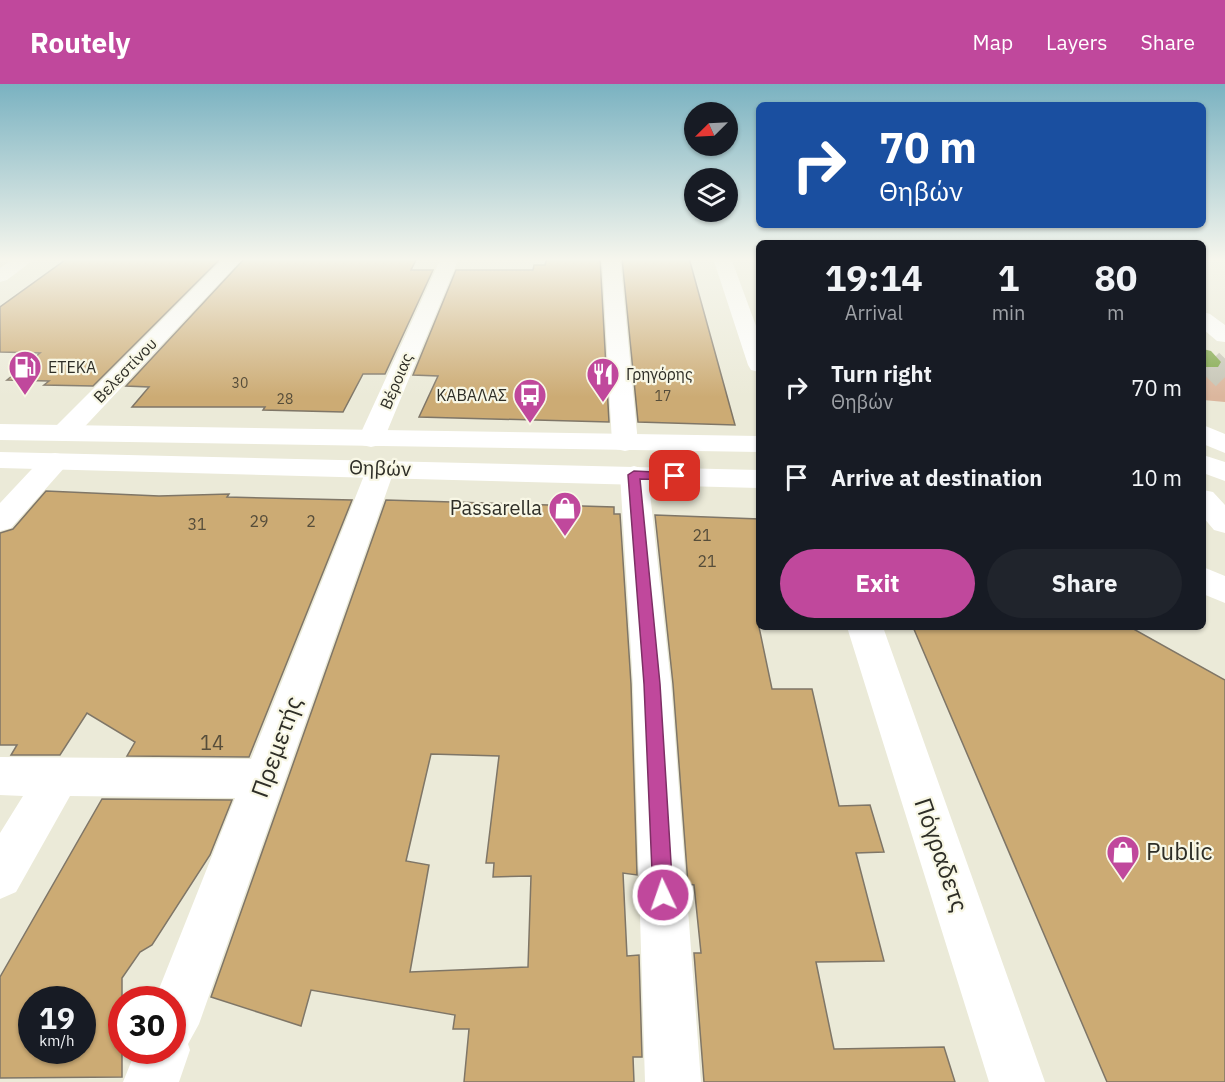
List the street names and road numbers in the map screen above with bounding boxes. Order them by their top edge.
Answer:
street label: Βελεστίνου [89,333,161,407]
street label: Βέροιας [375,350,417,412]
street label: Θηβών [348,453,412,482]
street label: Πρεμετής [243,692,309,802]
street label: Πόγραδετς [907,793,976,916]

